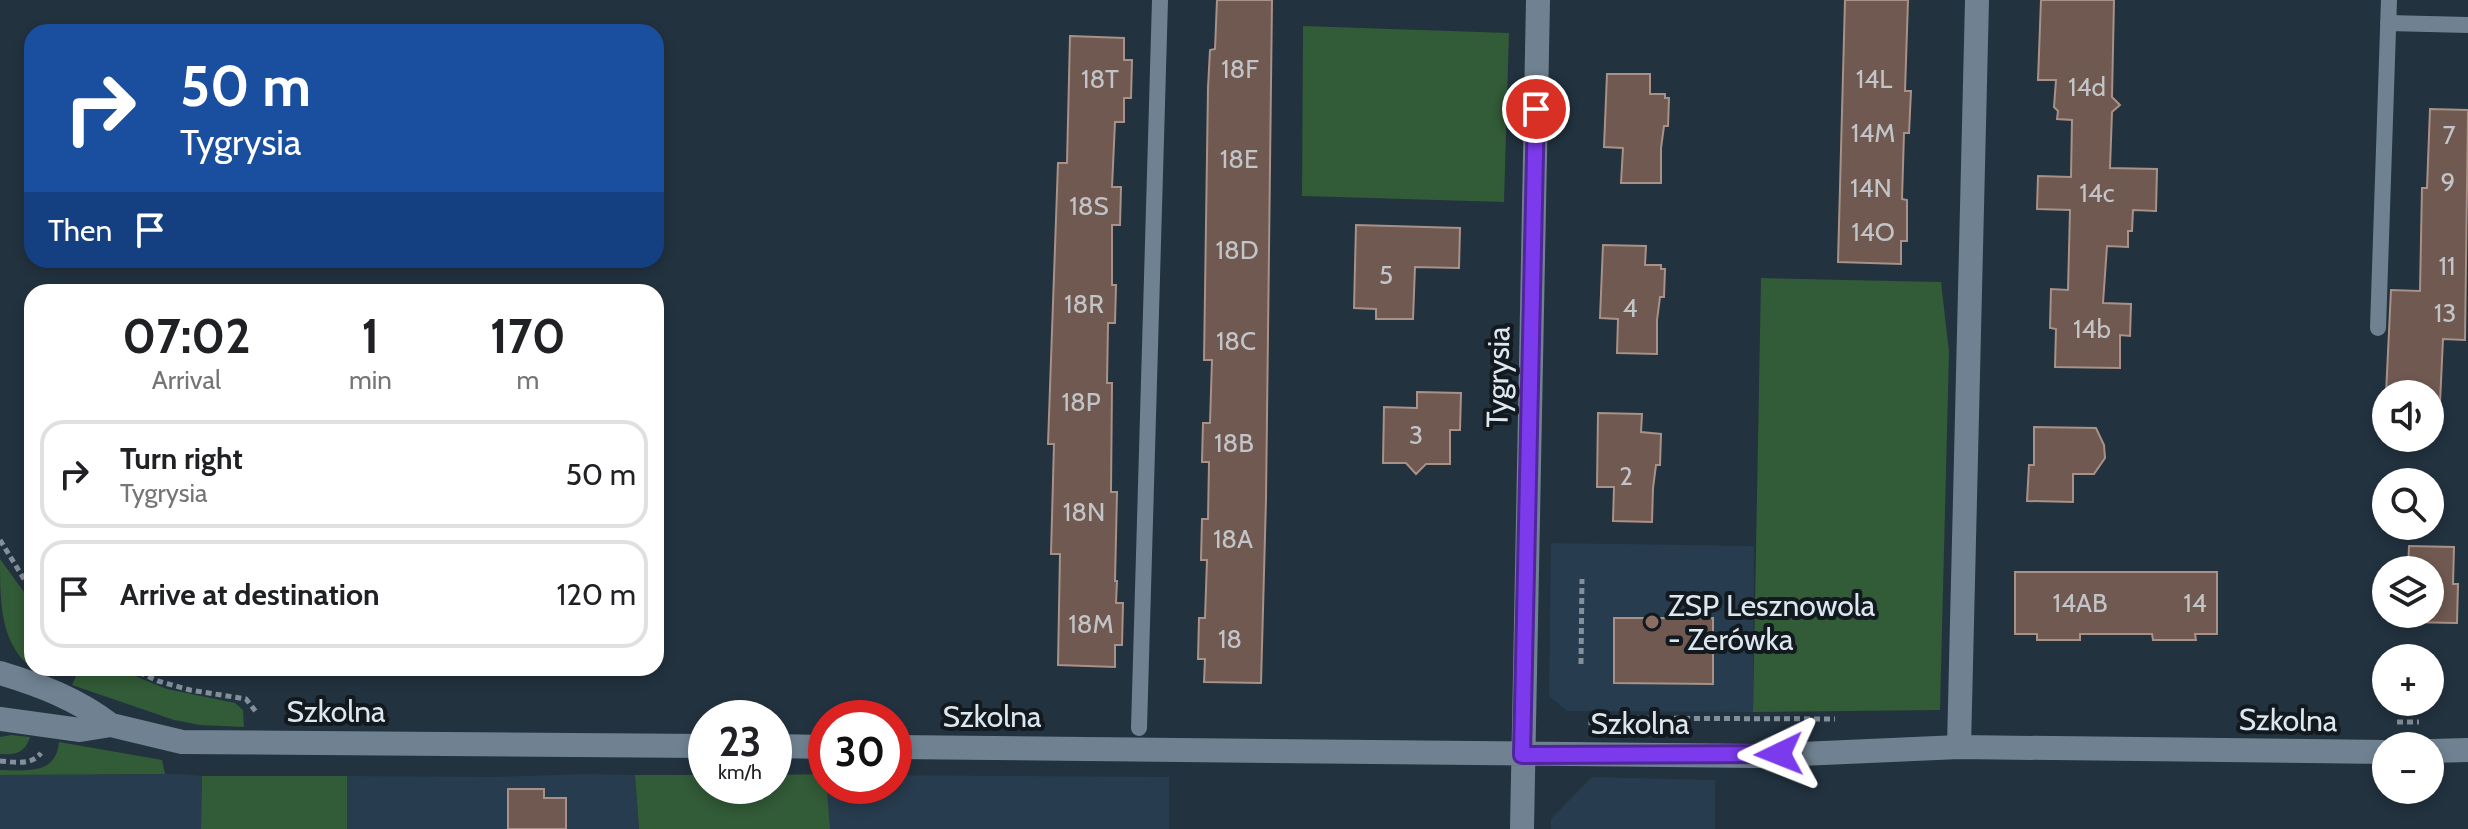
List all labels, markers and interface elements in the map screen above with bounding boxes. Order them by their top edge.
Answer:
text: 50 m [180,52,311,120]
house number: 18F [1221,53,1259,85]
icon: right [48,56,152,160]
house number: 18T [1081,63,1119,95]
house number: 14L [1856,63,1892,95]
house number: 14d [2068,71,2106,103]
pin [1502,75,1570,143]
icon: arrive [1514,87,1558,131]
house number: 14M [1851,117,1895,149]
house number: 7 [2442,119,2456,151]
text: Tygrysia [180,120,301,164]
house number: 18E [1220,143,1258,175]
house number: 9 [2441,166,2455,198]
house number: 14N [1850,172,1892,204]
house number: 14c [2079,177,2115,209]
house number: 18S [1069,190,1109,222]
icon: arrive [128,208,172,252]
text: Then [48,212,112,249]
house number: 14O [1851,216,1895,248]
house number: 18D [1215,234,1259,266]
house number: 11 [2439,250,2455,282]
house number: 5 [1379,259,1393,291]
house number: 18R [1064,288,1104,320]
house number: 4 [1622,292,1638,324]
house number: 13 [2434,297,2456,329]
text: 07:02 [122,307,251,365]
text: 1 [361,307,379,365]
text: 170 [490,307,566,365]
house number: 14b [2073,313,2111,345]
house number: 18C [1216,325,1256,357]
street label: Tygrysia [1479,326,1517,428]
text: Arrival [152,364,221,396]
text: min [349,364,392,396]
text: m [516,364,539,396]
map controls [2372,380,2444,804]
button: sound [2372,380,2444,452]
house number: 18P [1061,386,1101,418]
house number: 3 [1409,419,1423,451]
house number: 18B [1214,427,1254,459]
text: Turn right [120,440,243,477]
icon: right [52,452,96,496]
text: 50 m [566,456,636,493]
house number: 2 [1619,460,1633,492]
button: search [2372,468,2444,540]
text: Tygrysia [120,477,208,509]
house number: 18N [1063,496,1105,528]
house number: 18A [1213,523,1253,555]
button: layers [2372,556,2444,628]
icon: arrive [52,572,96,616]
text: Arrive at destination [120,576,380,613]
text: 120 m [556,576,636,613]
place label: ZSP Lesznowola - Zerówka [1668,587,1876,658]
house number: 14AB [2052,587,2108,619]
house number: 14 [2183,587,2207,619]
house number: 18M [1068,608,1114,640]
marker: ZSP Lesznowola - Zerówka [1643,613,1661,631]
house number: 18 [1218,623,1242,655]
button: + [2372,644,2444,716]
street label: Szkolna [287,693,386,730]
street label: Szkolna [943,698,1042,735]
speed limit sign: 30 [808,700,912,804]
street label: Szkolna [2238,701,2338,739]
street label: Szkolna [1591,705,1690,742]
position arrow [1737,712,1821,796]
text: 23 [719,717,761,766]
button: − [2372,732,2444,804]
text: km/h [718,760,762,784]

